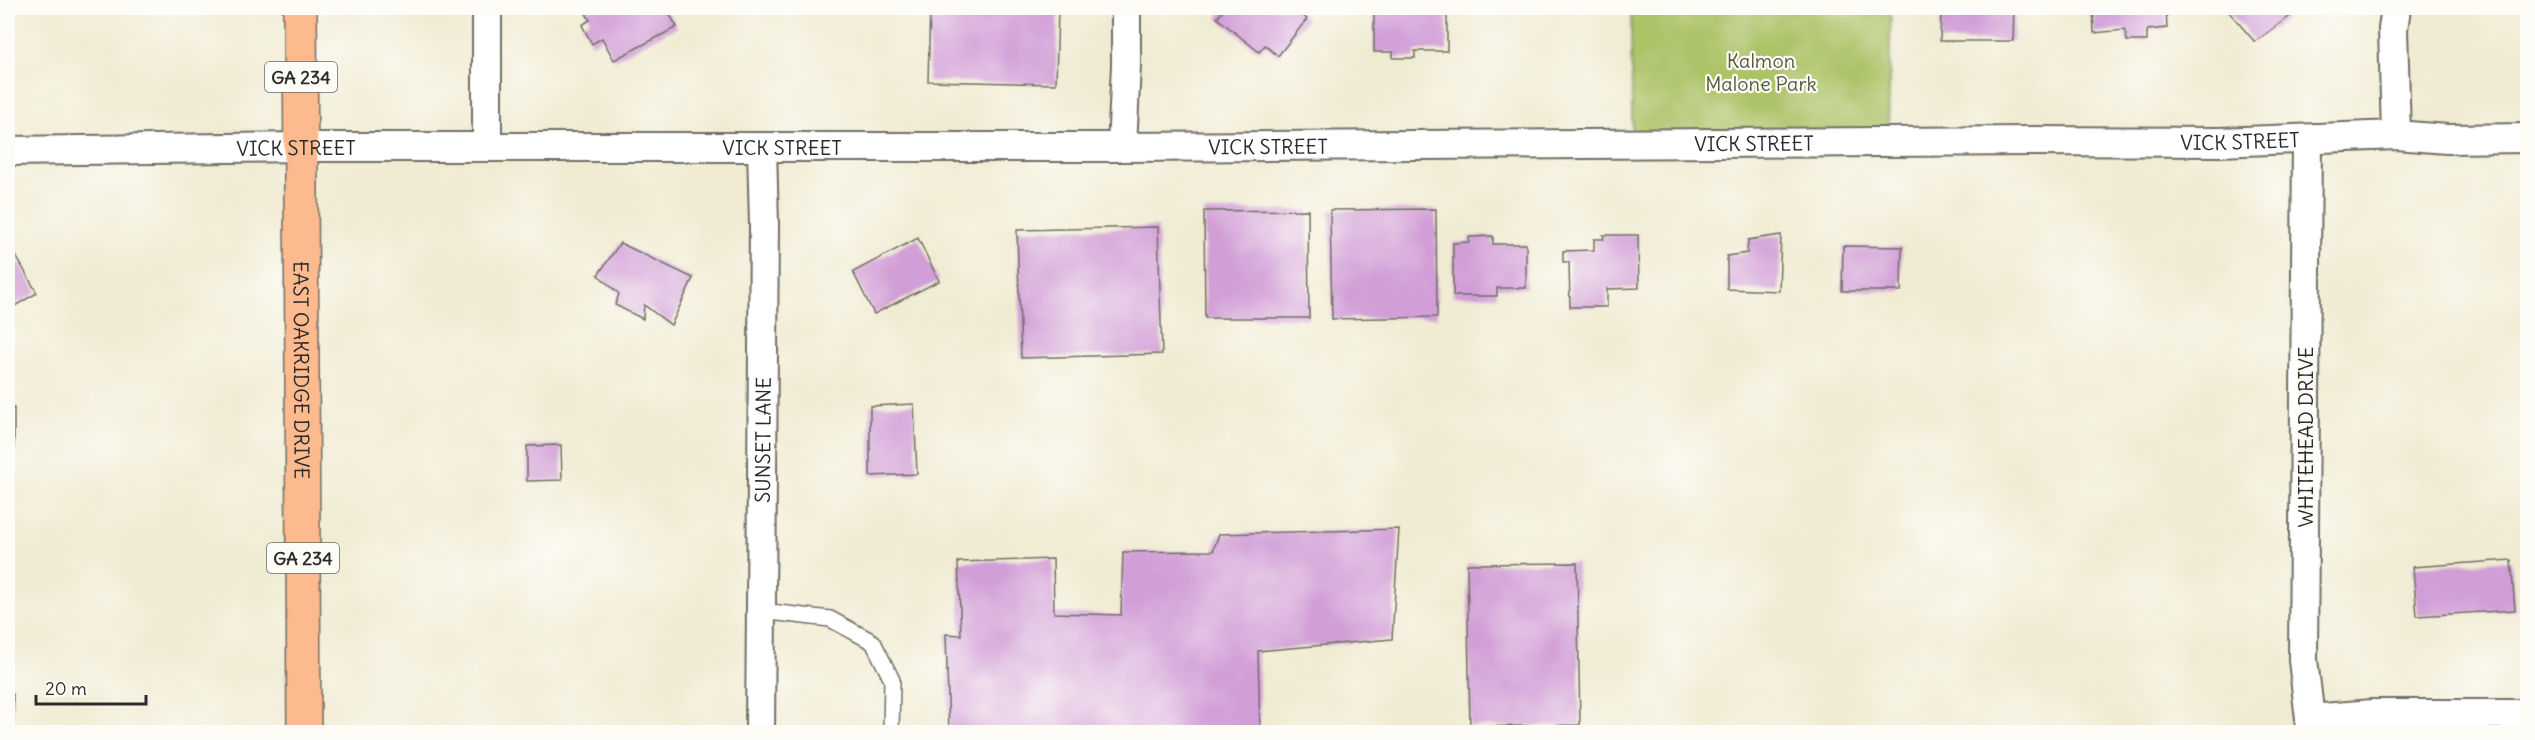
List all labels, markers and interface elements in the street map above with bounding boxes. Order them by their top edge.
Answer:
park label: Kalmon Malone Park [1705,48,1817,96]
road number: GA 234 [265,62,337,92]
street label: VICK STREET [2180,126,2300,155]
street label: VICK STREET [1694,130,1814,156]
street label: VICK STREET [1208,133,1328,159]
street label: VICK STREET [236,135,356,160]
street label: VICK STREET [722,135,842,160]
street label: EAST OAKRIDGE DRIVE [289,261,315,479]
street label: WHITEHEAD DRIVE [2293,346,2318,528]
street label: SUNSET LANE [749,377,775,503]
road number: GA 234 [267,543,339,573]
scale bar [36,668,146,706]
text: 20 m [45,677,87,700]

